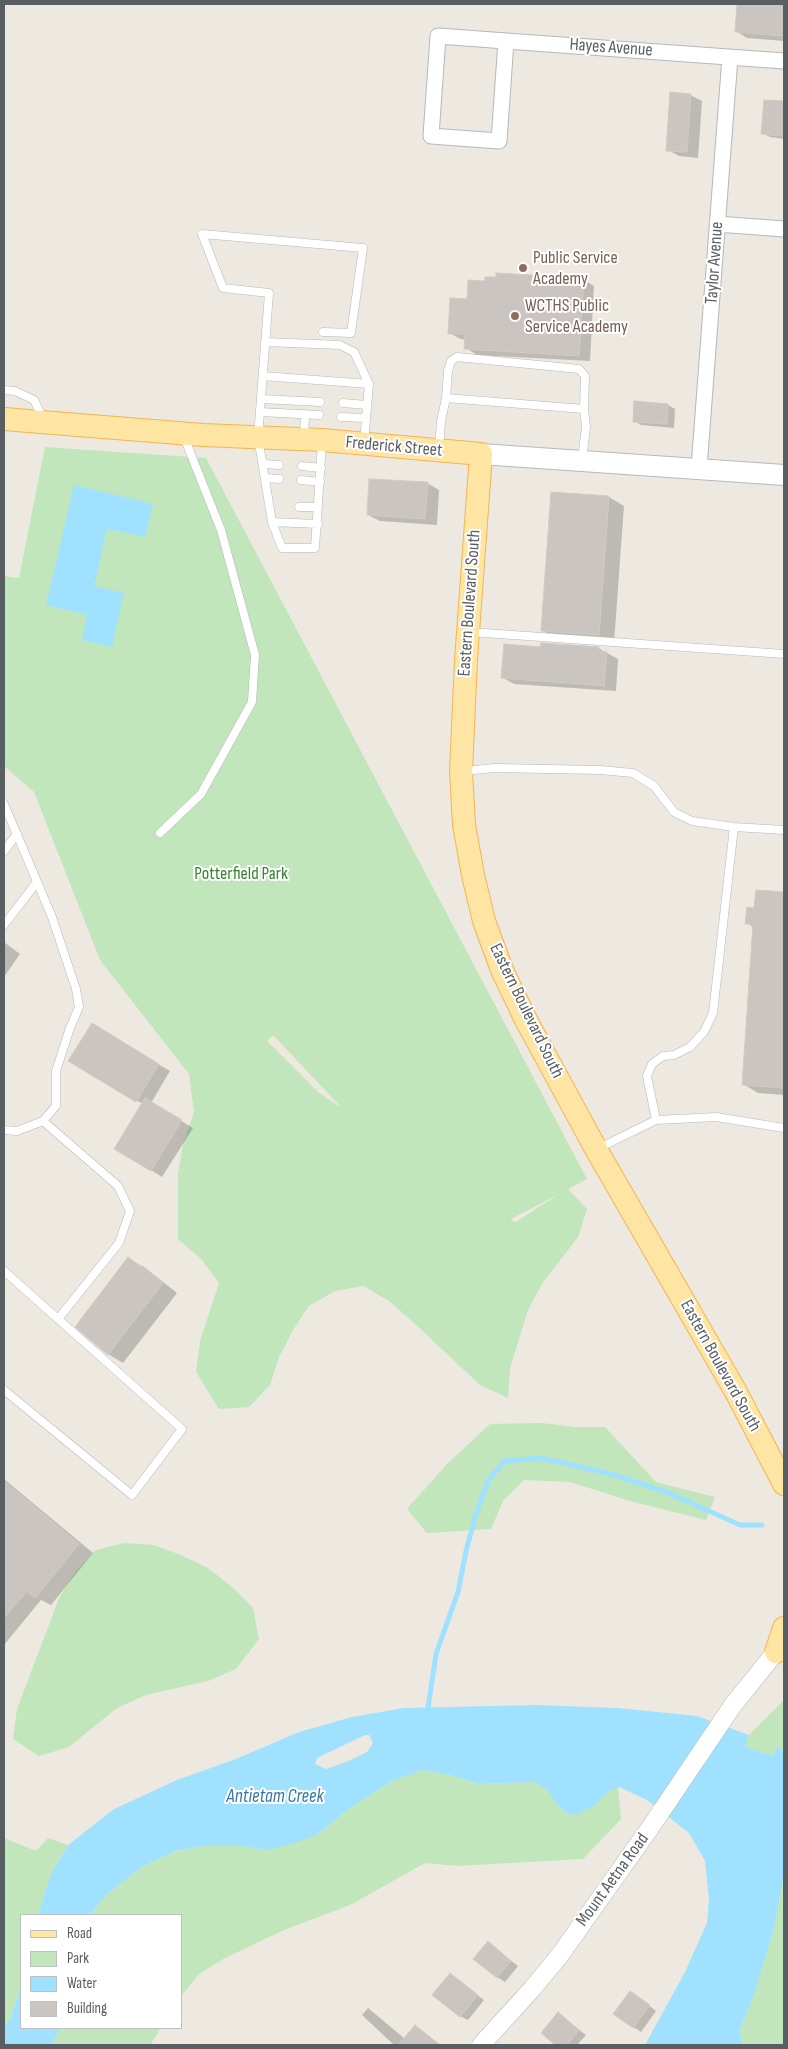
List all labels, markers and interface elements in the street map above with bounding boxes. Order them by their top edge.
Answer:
street label: Hayes Avenue [569,34,653,62]
street label: Taylor Avenue [701,221,729,305]
place label: Public Service Academy [533,247,618,290]
marker: Public Service Academy [517,262,529,274]
place label: WCTHS Public Service Academy [525,295,628,338]
marker: WCTHS Public Service Academy [509,310,521,322]
street label: Frederick Street [345,432,443,462]
street label: Eastern Boulevard South [454,529,486,677]
park label: Potterfield Park [194,863,288,885]
street label: Eastern Boulevard South [484,940,568,1082]
street label: Eastern Boulevard South [675,1296,765,1436]
water label: Antietam Creek [226,1786,324,1808]
street label: Mount Aetna Road [572,1829,654,1931]
legend [20,1914,182,2029]
text: Road [67,1924,92,1943]
text: Park [67,1949,89,1968]
text: Water [67,1974,97,1993]
text: Building [67,1999,107,2018]

